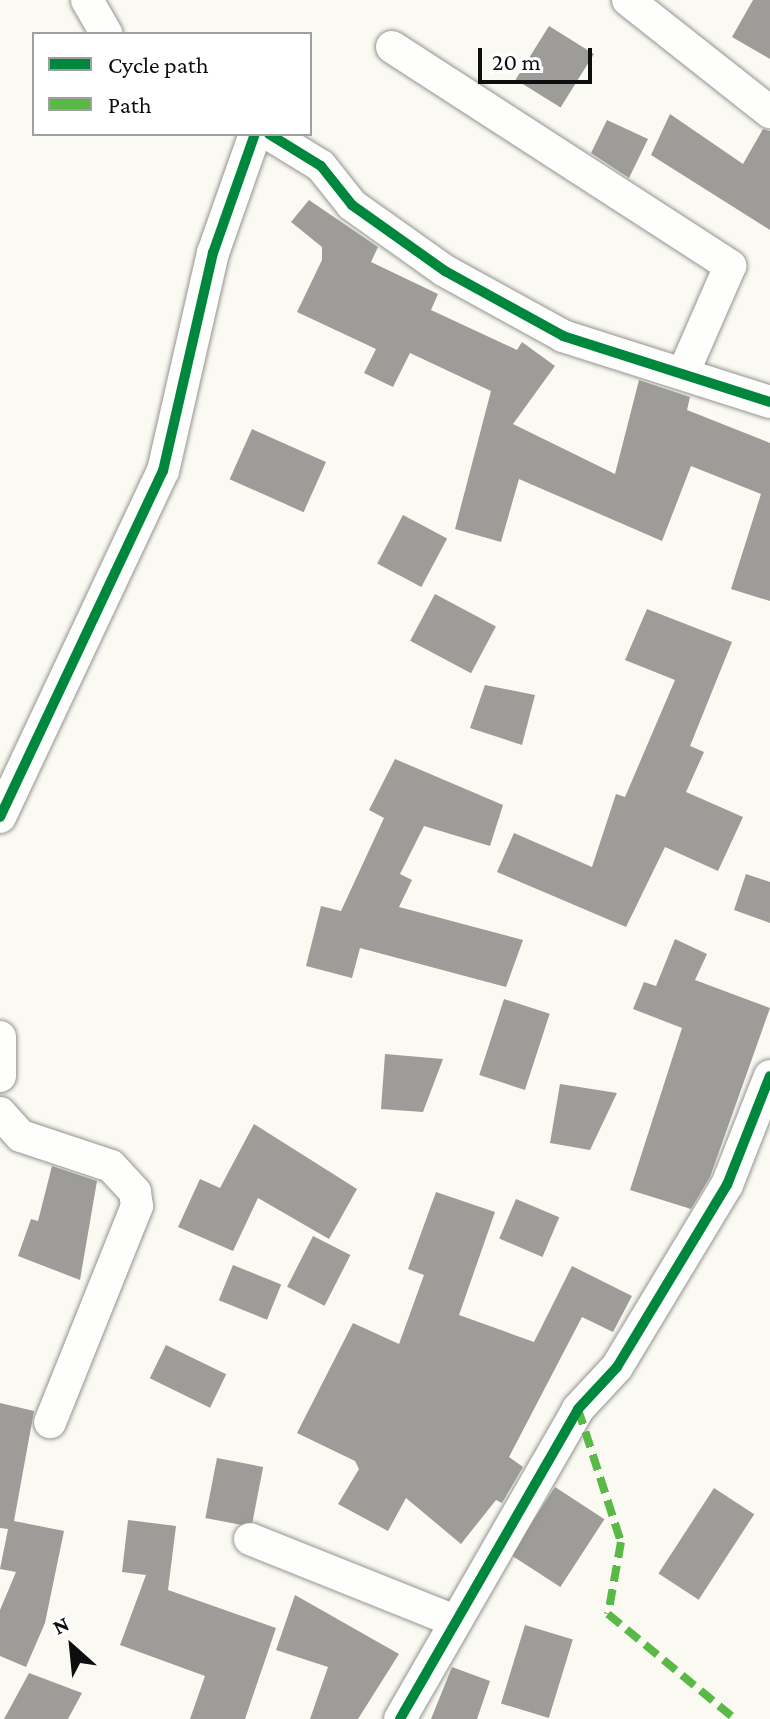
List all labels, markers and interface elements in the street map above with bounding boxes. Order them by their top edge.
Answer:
legend [32,32,312,136]
scale bar [482,32,596,82]
text: 20 m [492,48,541,75]
text: Cycle path [108,51,209,78]
text: Path [108,91,152,118]
north arrow [32,1607,112,1687]
text: N [49,1611,73,1640]

